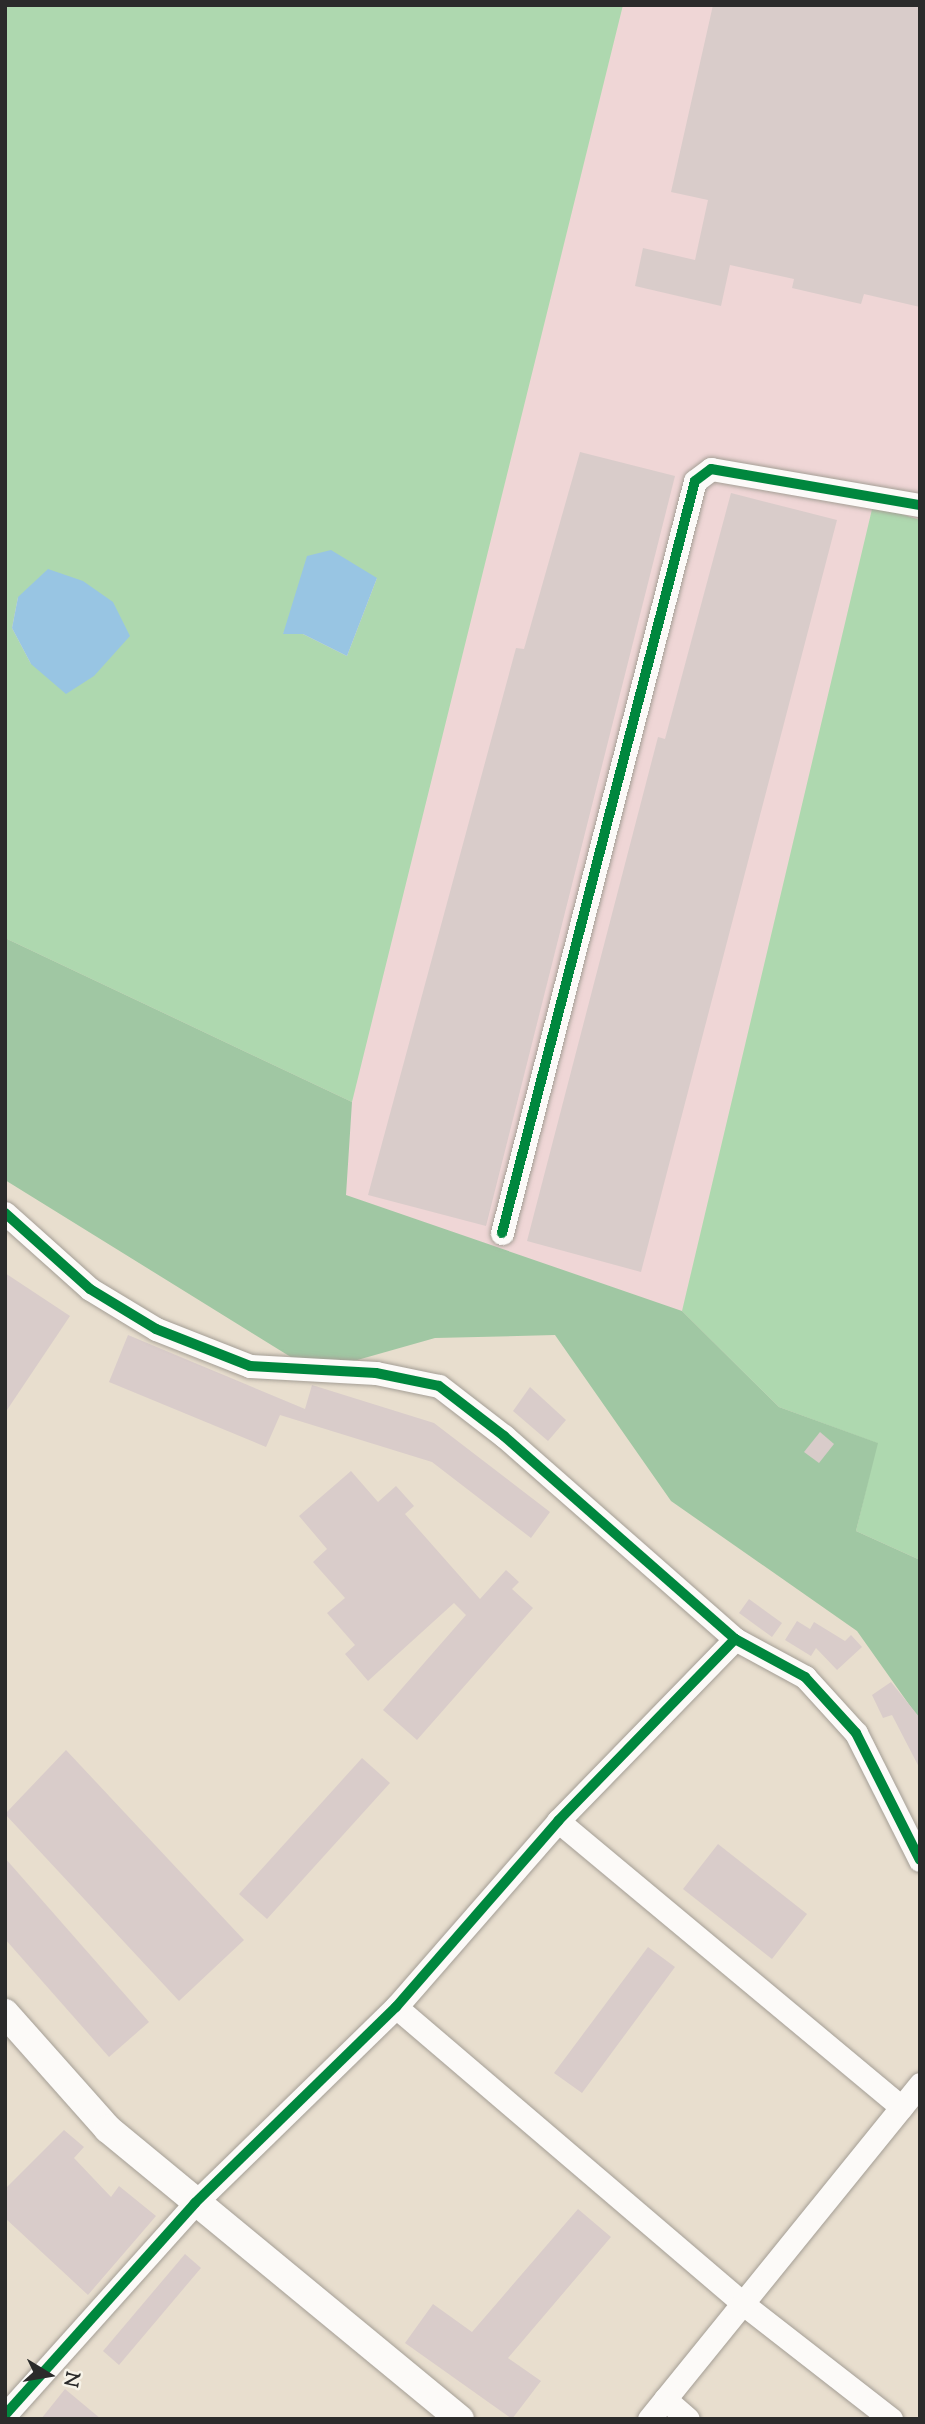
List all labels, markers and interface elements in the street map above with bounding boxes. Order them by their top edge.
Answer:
north arrow [14,2340,84,2410]
text: N [55,2369,85,2389]

